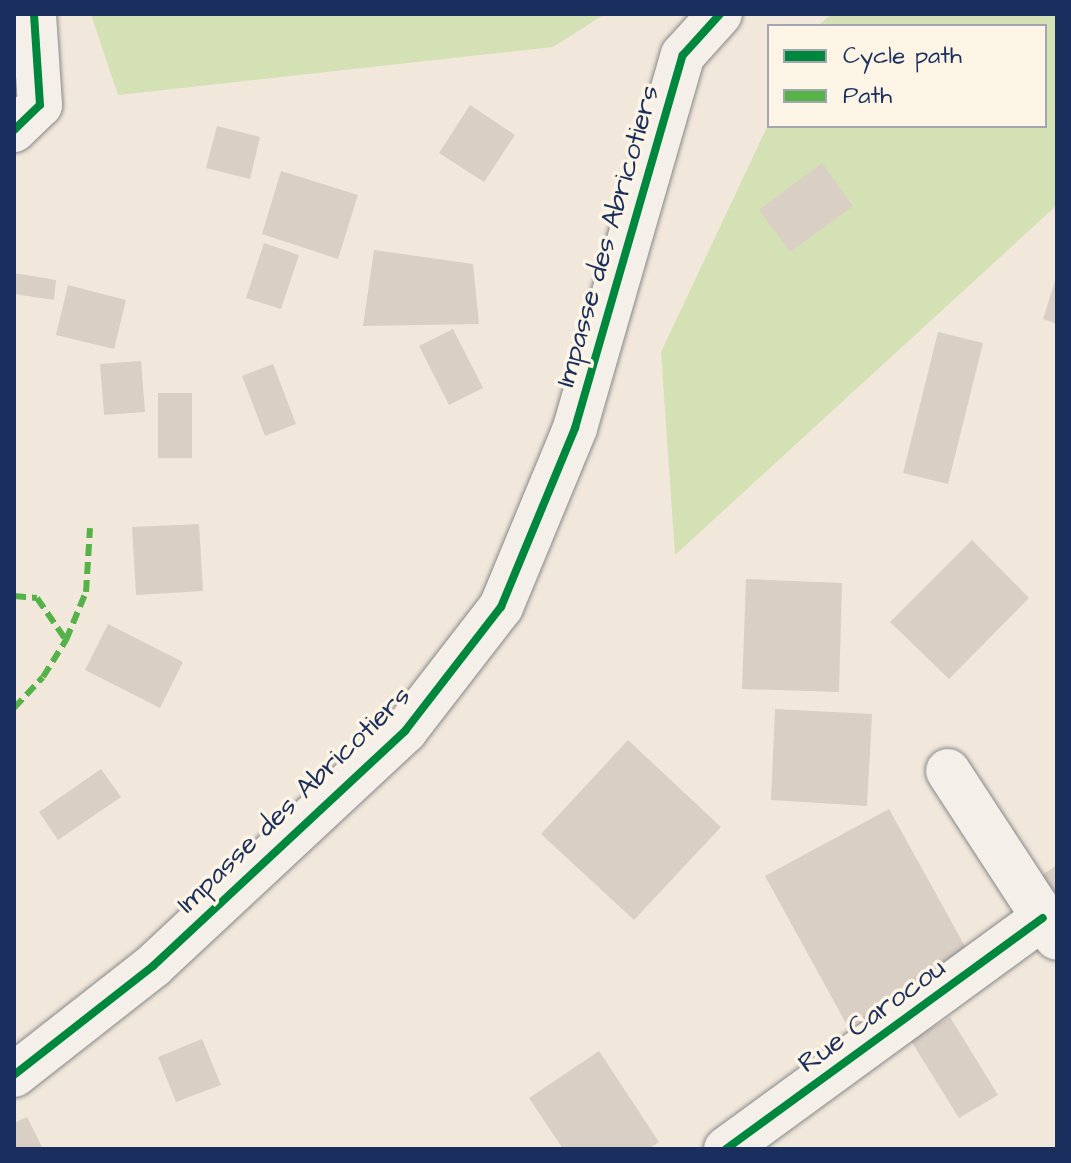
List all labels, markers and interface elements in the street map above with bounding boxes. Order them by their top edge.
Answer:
legend [767,24,1047,128]
text: Cycle path [843,39,962,73]
text: Path [843,79,892,113]
street label: Impasse des Abricotiers [549,81,667,391]
street label: Impasse des Abricotiers [170,680,418,920]
street label: Rue Carocou [792,951,952,1081]

